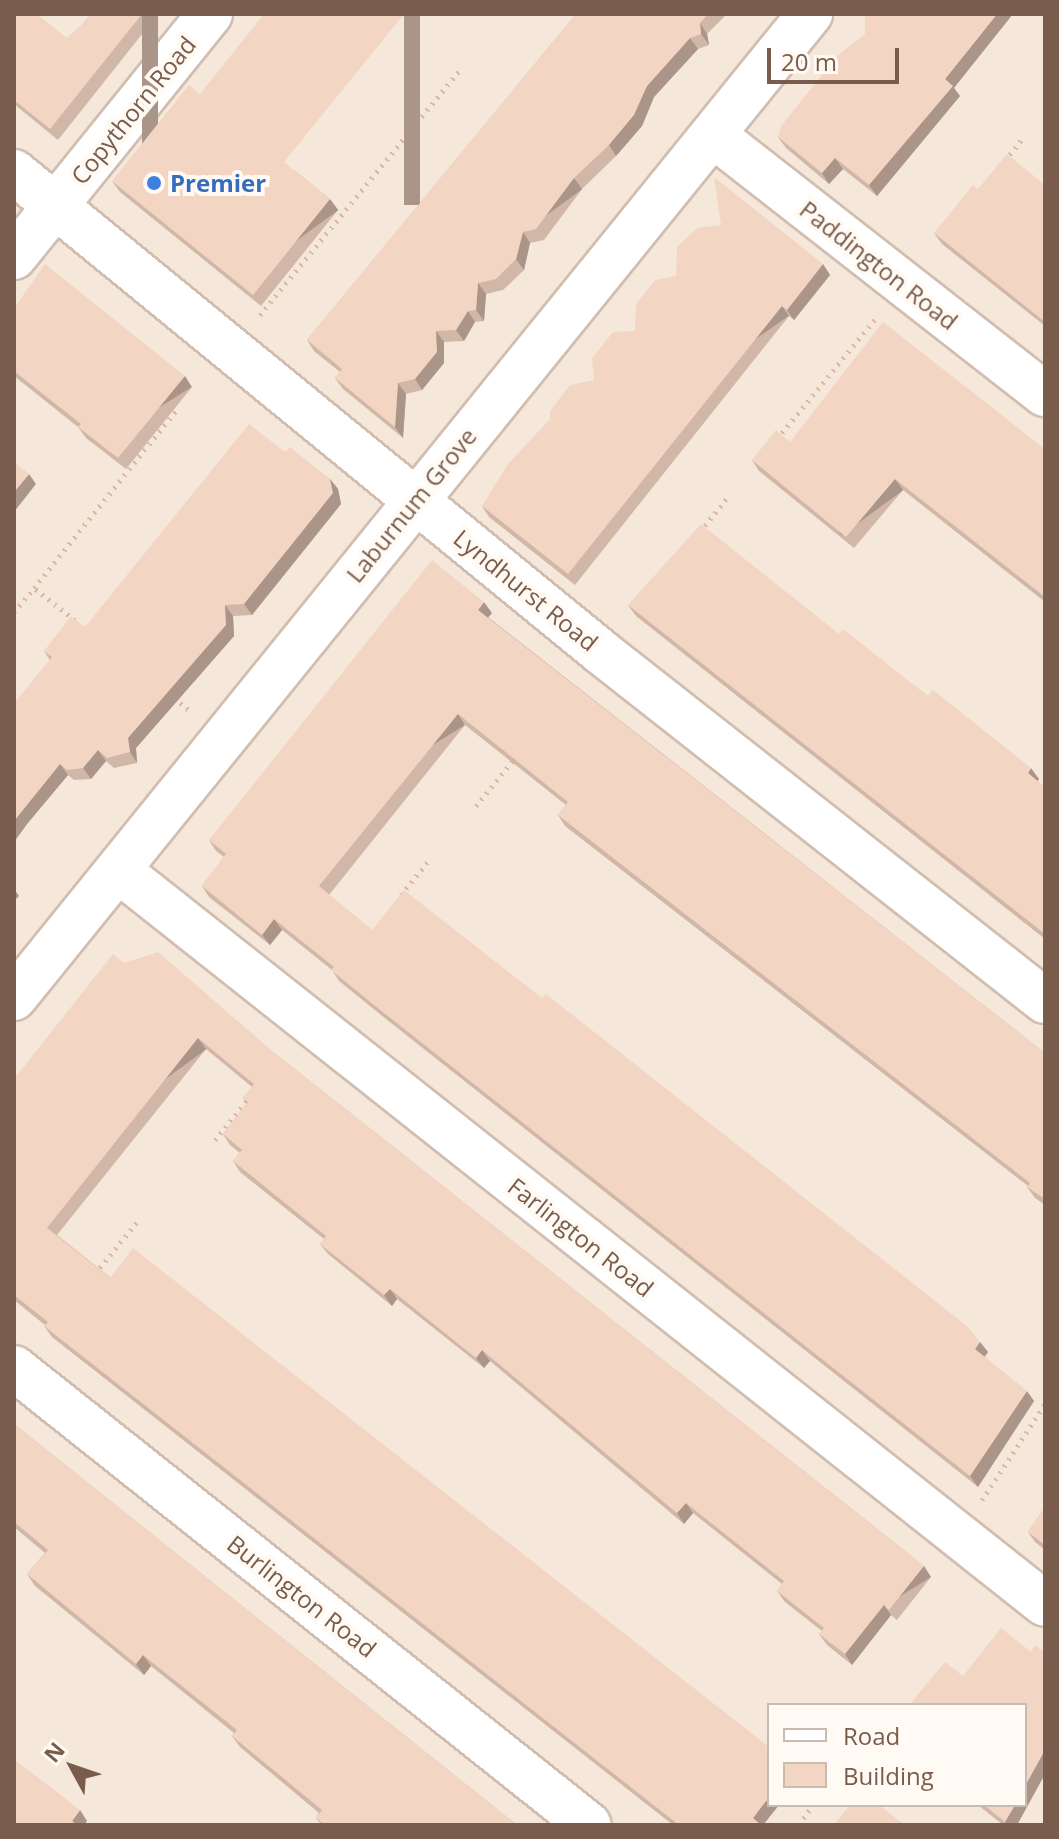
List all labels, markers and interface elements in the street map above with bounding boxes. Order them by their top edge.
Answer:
street label: Copythorn Road [65,30,201,190]
scale bar [771,32,903,82]
text: 20 m [781,45,837,78]
place label: Premier [170,169,266,197]
marker: Premier [145,174,163,192]
street label: Paddington Road [794,194,964,336]
street label: Laburnum Grove [340,422,482,588]
street label: Lyndhurst Road [448,523,604,657]
street label: Farlington Road [503,1171,659,1303]
street label: Burlington Road [222,1529,382,1663]
legend [767,1703,1027,1807]
text: Road [843,1719,900,1752]
north arrow [32,1727,112,1807]
text: N [36,1735,71,1768]
text: Building [843,1759,934,1792]

